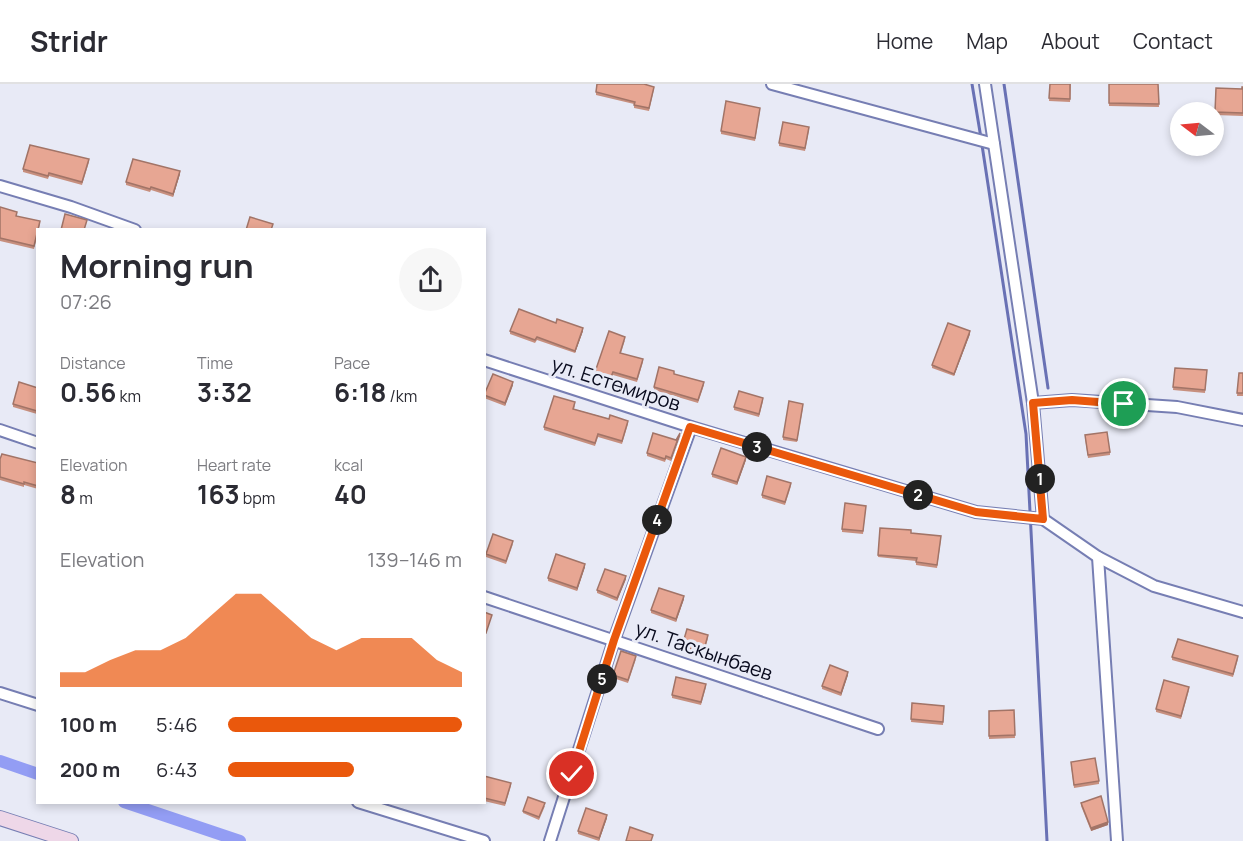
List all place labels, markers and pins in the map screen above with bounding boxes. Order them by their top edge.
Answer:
pin [1098,378,1149,429]
pin: 3 [742,432,772,462]
pin: 1 [1025,464,1055,494]
pin: 2 [903,480,933,510]
pin: 4 [642,505,672,535]
pin: 5 [587,664,617,694]
pin [546,748,597,799]

